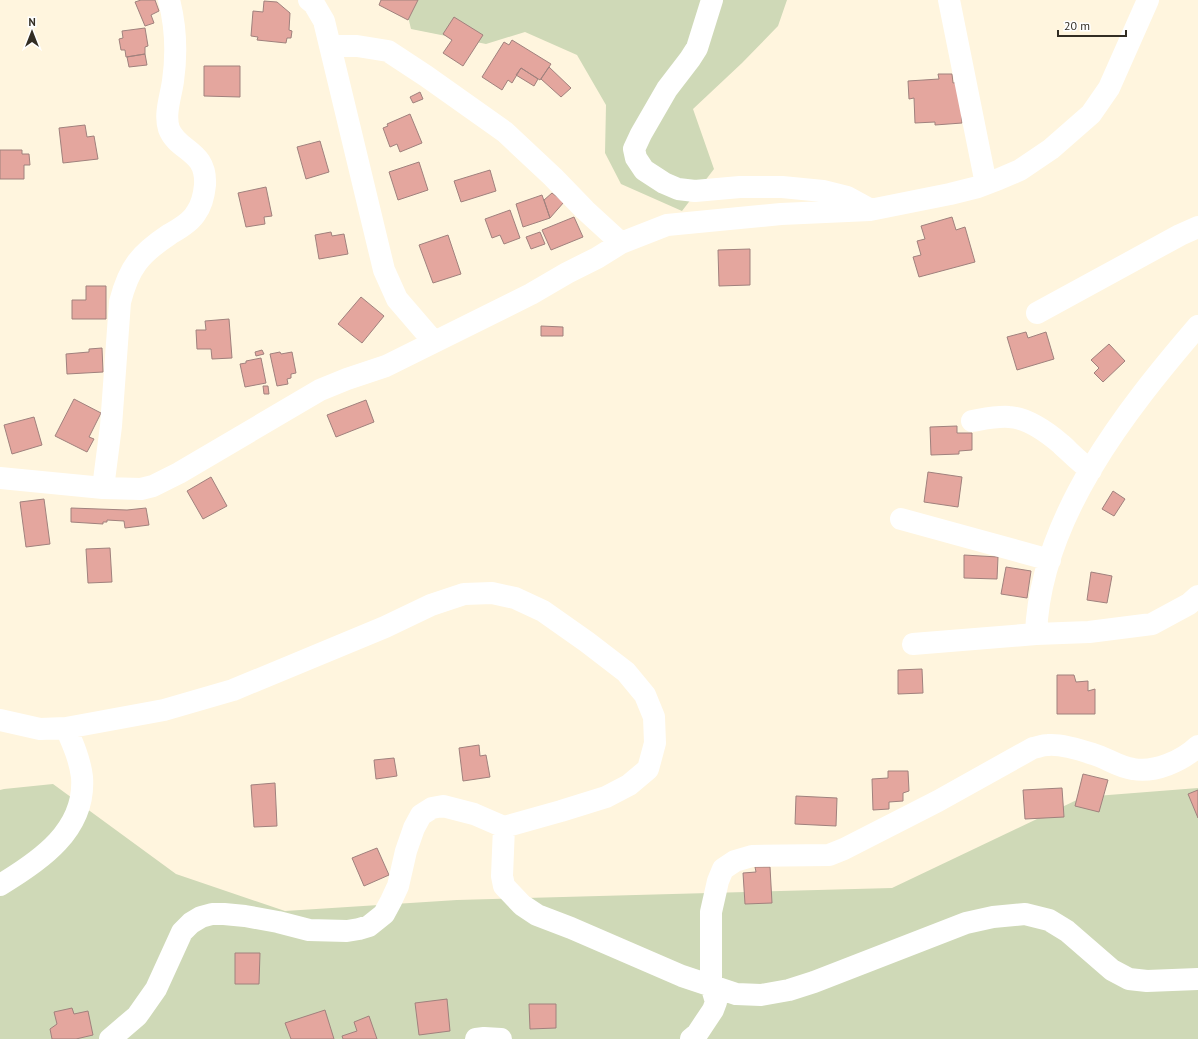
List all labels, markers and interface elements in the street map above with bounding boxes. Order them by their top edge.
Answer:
north arrow [12,12,52,52]
scale bar [1058,12,1126,38]
text: N [28,15,36,29]
text: 20 m [1064,18,1090,33]

